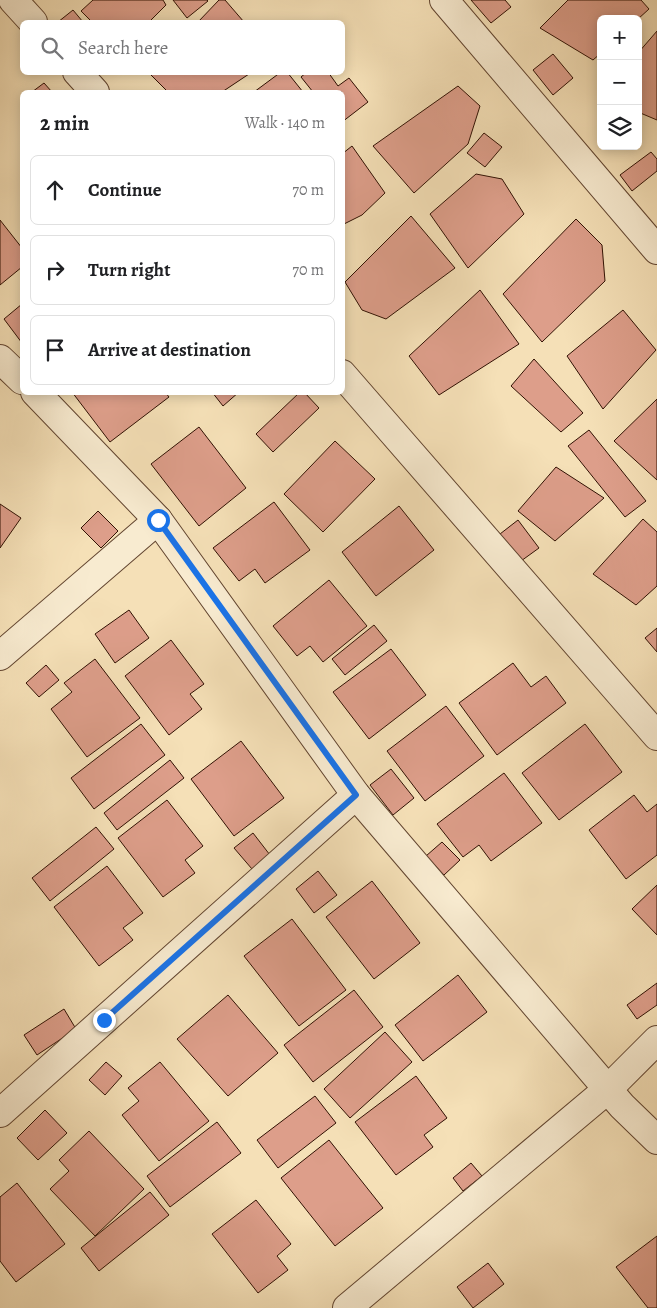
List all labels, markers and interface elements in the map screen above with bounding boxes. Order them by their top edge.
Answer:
map controls [597,15,642,150]
button: + [597,15,642,60]
search box [20,20,345,75]
icon: search [38,34,66,62]
text: Search here [78,35,168,61]
button: − [597,60,642,105]
button: layers [597,105,642,150]
text: 2 min [40,109,89,137]
text: Walk · 140 m [245,112,325,134]
icon: ahead [41,176,69,204]
text: Continue [88,177,162,203]
text: 70 m [292,179,324,201]
icon: right [41,256,69,284]
text: Turn right [88,257,170,283]
text: 70 m [292,259,324,281]
icon: arrive [41,336,69,364]
text: Arrive at destination [88,337,251,363]
route start [147,509,170,532]
route end [93,1009,116,1032]

